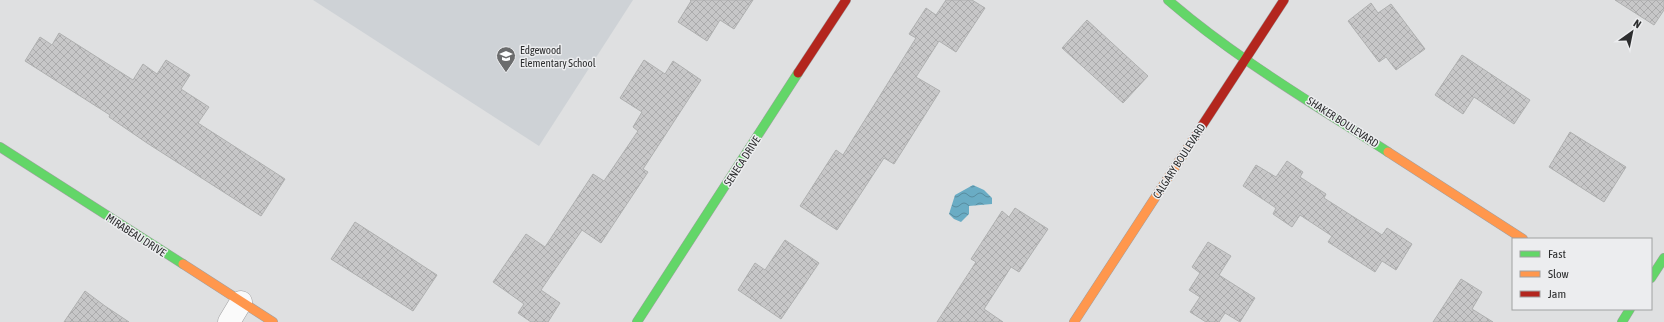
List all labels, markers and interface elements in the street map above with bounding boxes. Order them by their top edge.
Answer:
north arrow [1612,12,1652,52]
text: N [1631,17,1643,30]
place label: Edgewood Elementary School [520,44,596,69]
school or university icon: Edgewood Elementary School [495,45,517,73]
street label: SHAKER BOULEVARD [1305,94,1381,150]
street label: CALGARY BOULEVARD [1150,121,1208,201]
street label: SENECA DRIVE [721,134,763,188]
street label: MIRABEAU DRIVE [104,211,168,259]
legend [1512,238,1652,310]
text: Fast [1548,247,1566,261]
text: Slow [1548,267,1569,281]
text: Jam [1548,287,1566,301]

